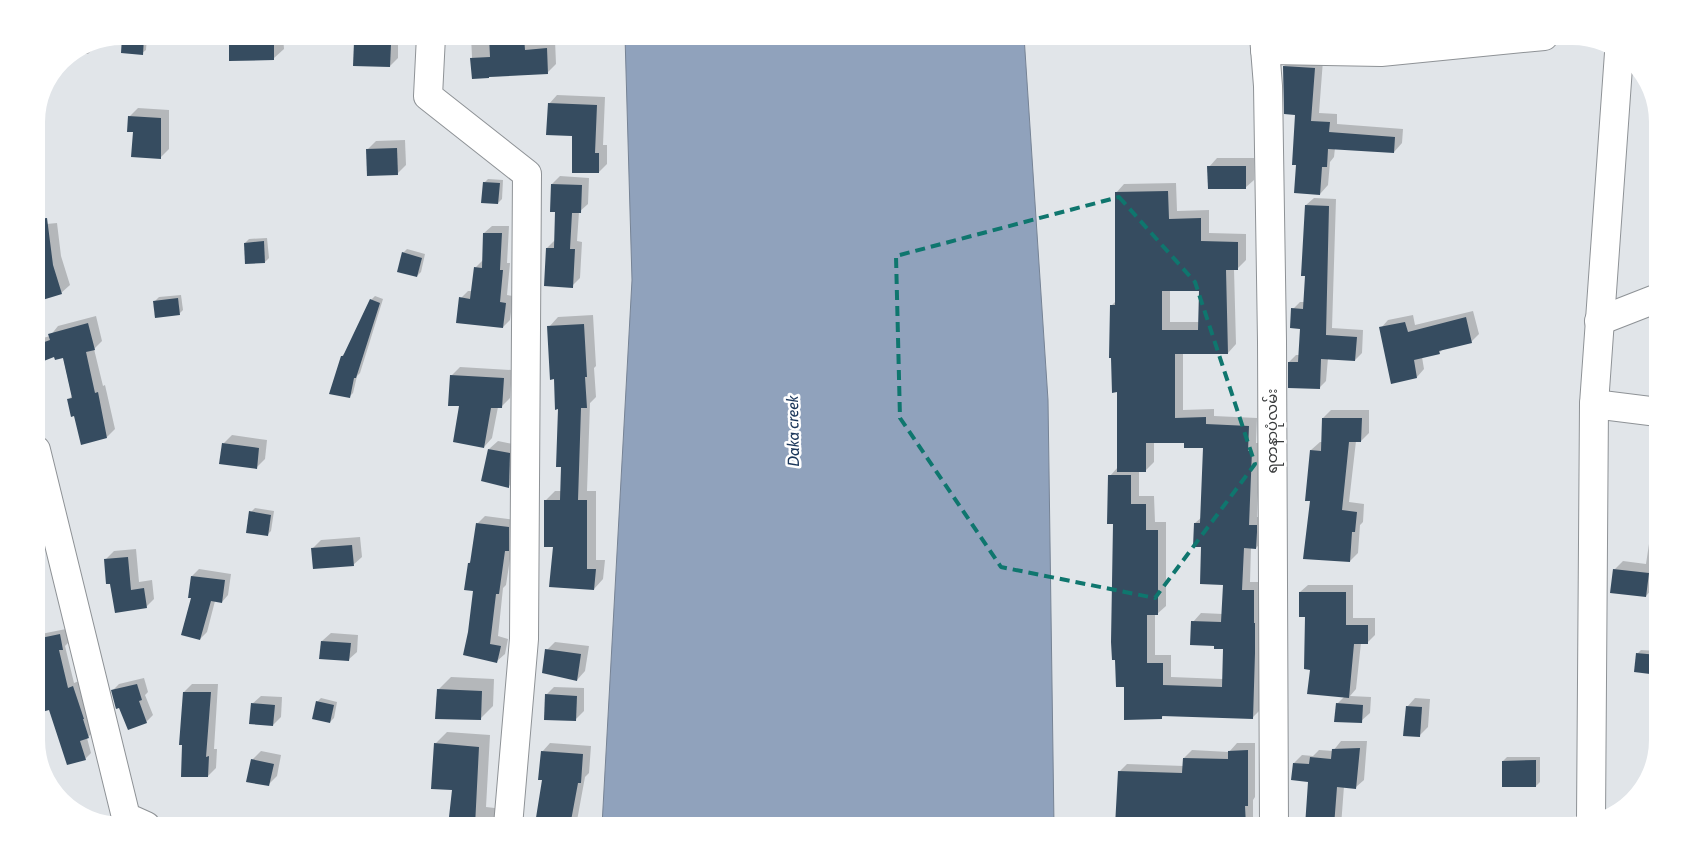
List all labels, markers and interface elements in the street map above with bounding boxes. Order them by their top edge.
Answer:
street label: ရတနာပုံလမ်း [1262,389,1284,473]
water label: Daka creek [783,394,803,467]

